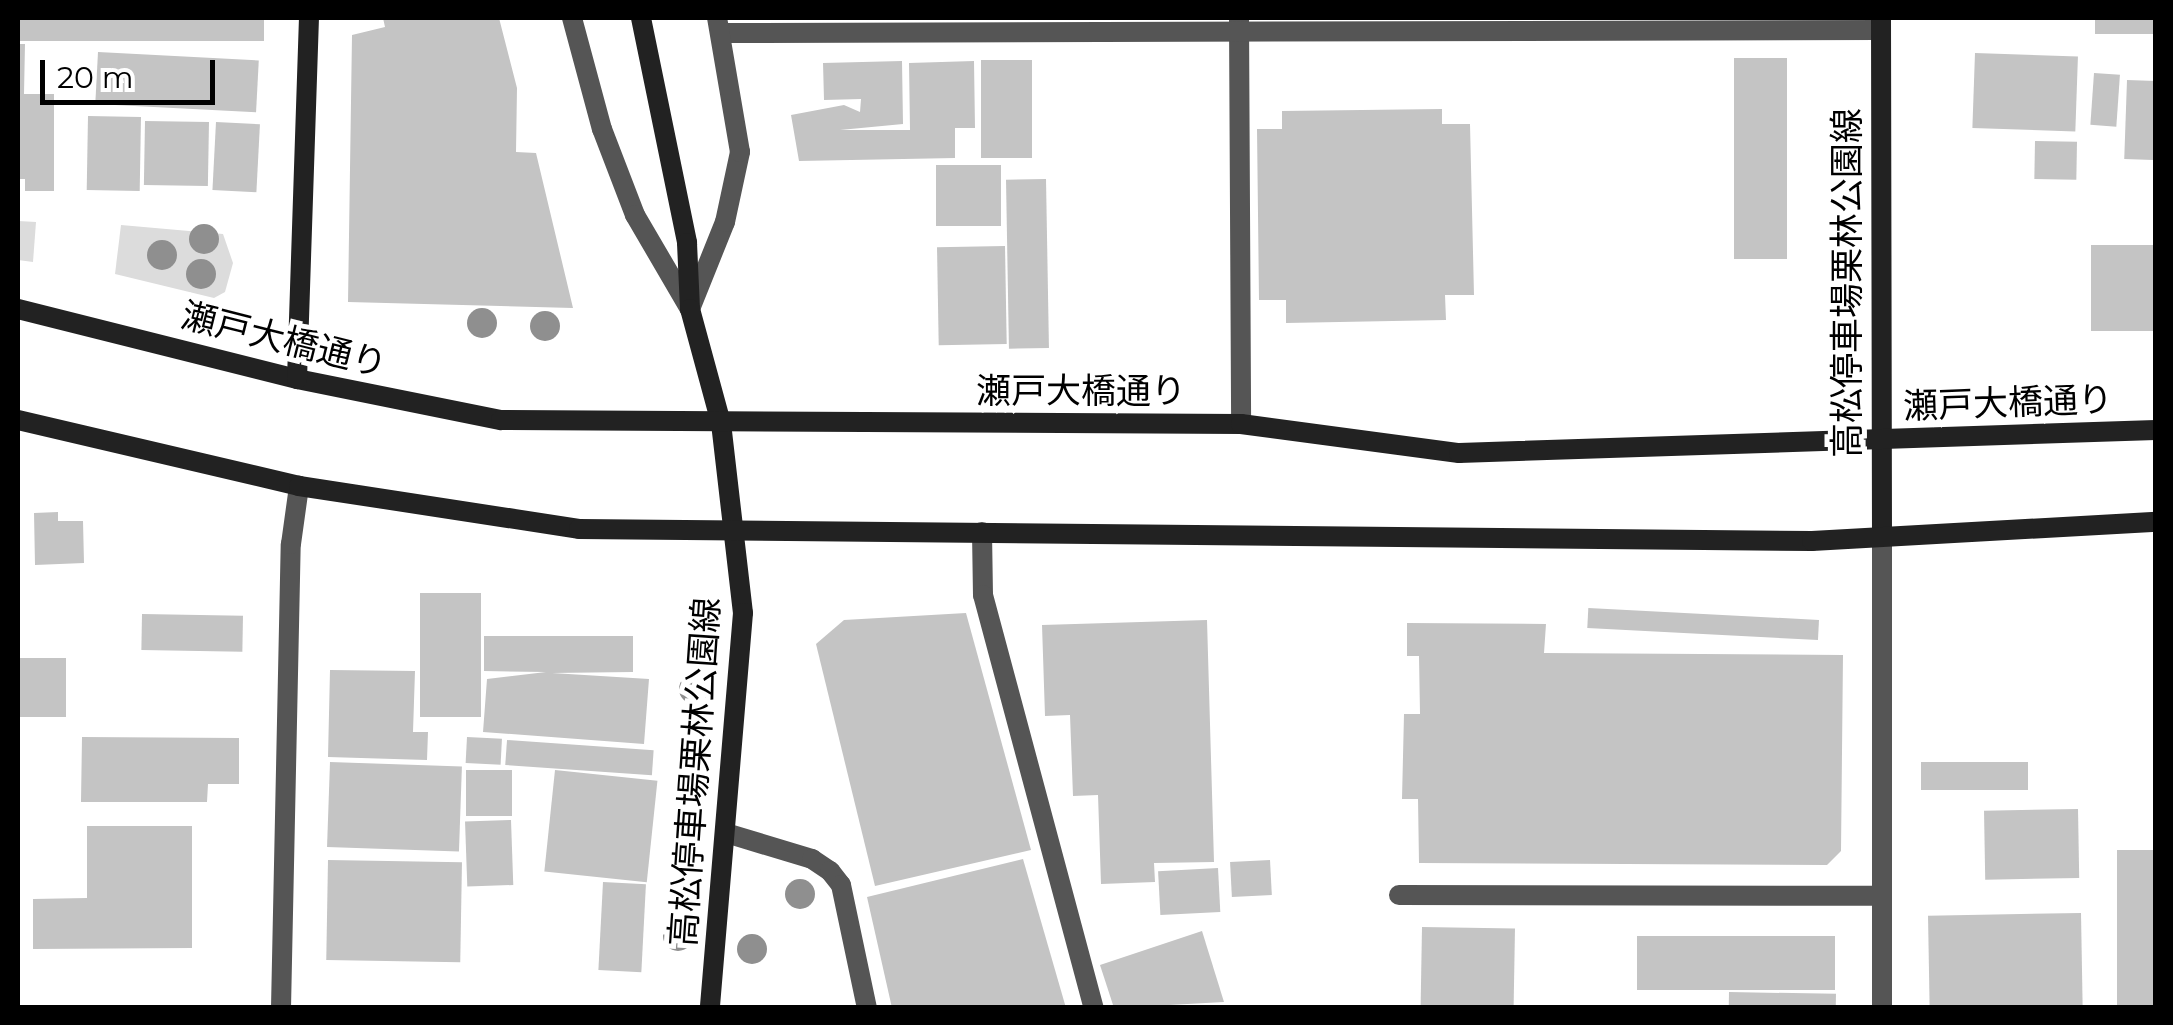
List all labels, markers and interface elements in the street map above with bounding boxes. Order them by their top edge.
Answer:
scale bar [45,40,220,102]
text: 20 m [57,59,134,96]
street label: 高松停車場栗林公園線 [1826,108,1868,458]
street label: 瀬戸大橋通り [177,294,391,386]
street label: 瀬戸大橋通り [976,370,1186,412]
street label: 瀬戸大橋通り [1902,378,2114,428]
street label: 高松停車場栗林公園線 [662,596,728,948]

